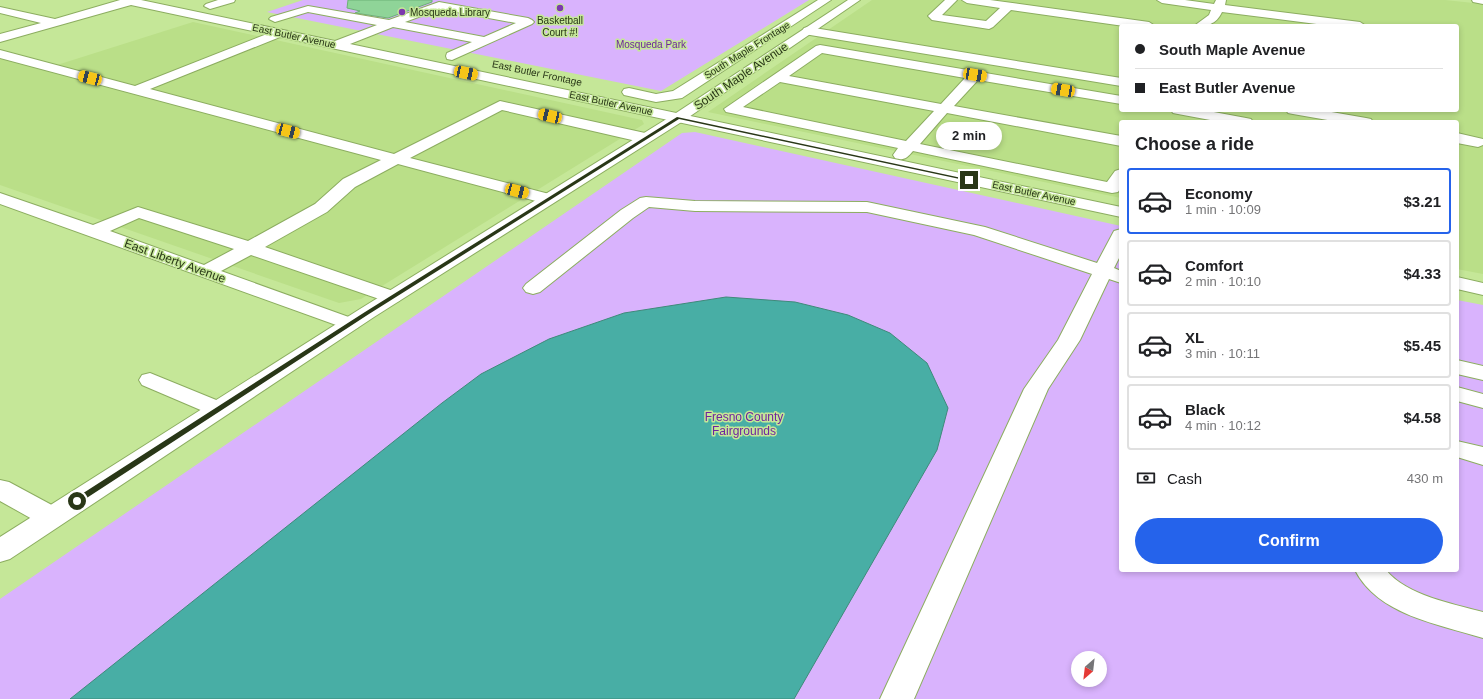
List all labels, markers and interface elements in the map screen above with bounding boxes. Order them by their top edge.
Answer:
marker: Basketball Court #! [555,3,565,13]
marker: Mosqueda Library [397,7,407,17]
place label: Mosqueda Library [410,7,490,18]
place label: Basketball Court #! [537,15,583,38]
street label: South Maple Frontage [702,19,792,81]
street label: East Butler Avenue [251,22,337,50]
park label: Mosqueda Park [616,39,687,50]
street label: South Maple Avenue [691,39,791,113]
text: South Maple Avenue [1159,41,1305,58]
street label: East Butler Frontage [491,58,583,88]
car [453,65,479,81]
car [962,67,988,83]
car [77,69,103,87]
text: East Butler Avenue [1159,79,1295,96]
car [1050,82,1076,98]
street label: East Butler Avenue [568,89,654,117]
car [537,107,563,125]
car [275,122,301,140]
callout: 2 min [936,122,1002,150]
text: 2 min [952,128,986,143]
text: Choose a ride [1135,134,1254,154]
route end [960,171,978,189]
street label: East Butler Avenue [991,179,1077,207]
car [504,182,530,200]
icon: car [1137,183,1173,219]
text: Economy [1185,185,1253,202]
text: $3.21 [1403,193,1441,210]
text: 1 min · 10:09 [1185,202,1261,217]
street label: East Liberty Avenue [123,236,228,286]
icon: car [1137,255,1173,291]
text: Comfort [1185,257,1243,274]
text: $4.33 [1403,265,1441,282]
text: 2 min · 10:10 [1185,274,1261,289]
icon: car [1137,327,1173,363]
text: XL [1185,329,1204,346]
text: $5.45 [1403,337,1441,354]
text: 3 min · 10:11 [1185,346,1260,361]
icon: car [1137,399,1173,435]
text: Black [1185,401,1225,418]
text: $4.58 [1403,409,1441,426]
park label: Fresno County Fairgrounds [705,410,783,438]
text: 4 min · 10:12 [1185,418,1261,433]
icon: cash [1135,467,1157,489]
text: Cash [1167,470,1202,487]
text: 430 m [1407,471,1443,486]
route start [68,492,86,510]
button: Confirm [1135,518,1443,564]
north arrow [1071,651,1107,687]
map controls [1071,651,1107,687]

